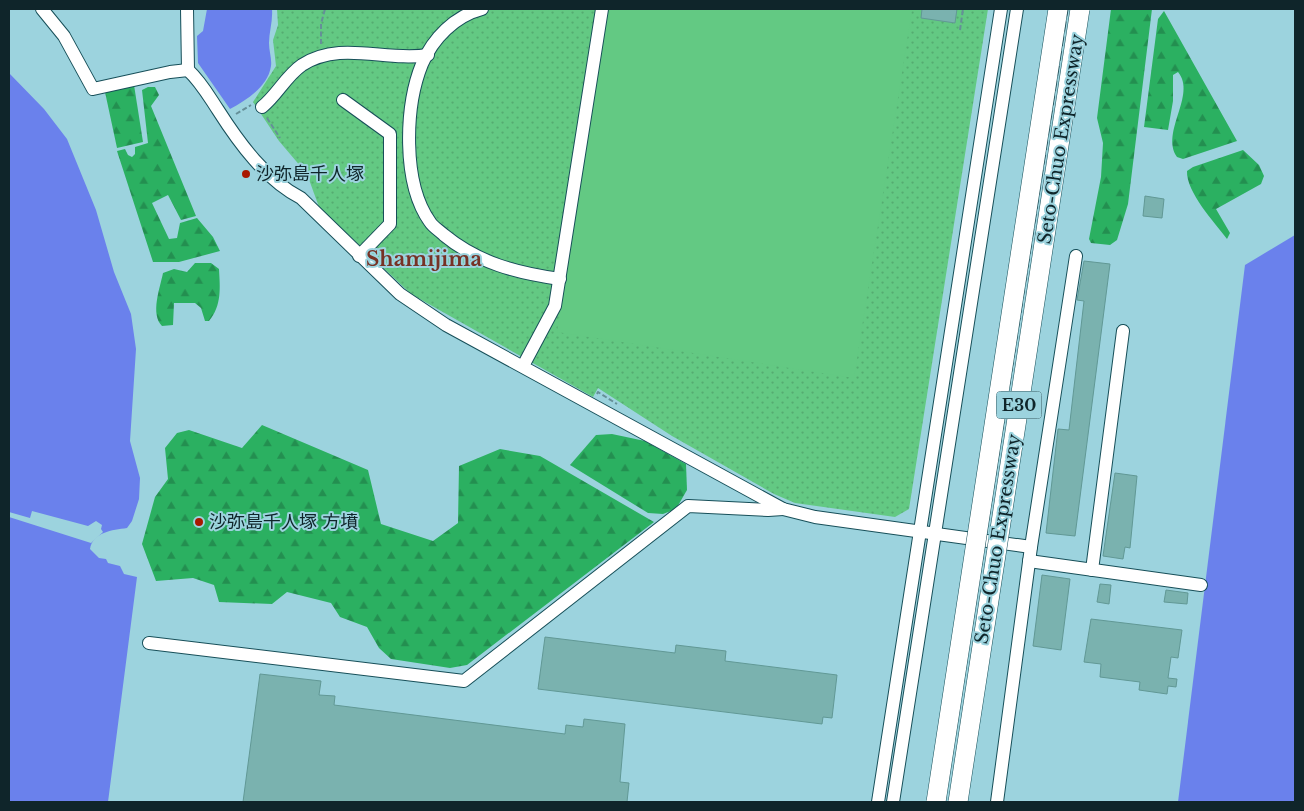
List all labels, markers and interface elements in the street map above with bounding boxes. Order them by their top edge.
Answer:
street label: Seto-Chuo Expressway [1034,32,1089,245]
place label: 沙弥島千人塚 [256,163,364,185]
marker: 沙弥島千人塚 [240,168,252,180]
district label: Shamijima [366,247,482,271]
road number: E30 [996,392,1042,418]
street label: Seto-Chuo Expressway [971,432,1026,645]
place label: 沙弥島千人塚 方墳 [209,511,358,533]
marker: 沙弥島千人塚 方墳 [193,516,205,528]

